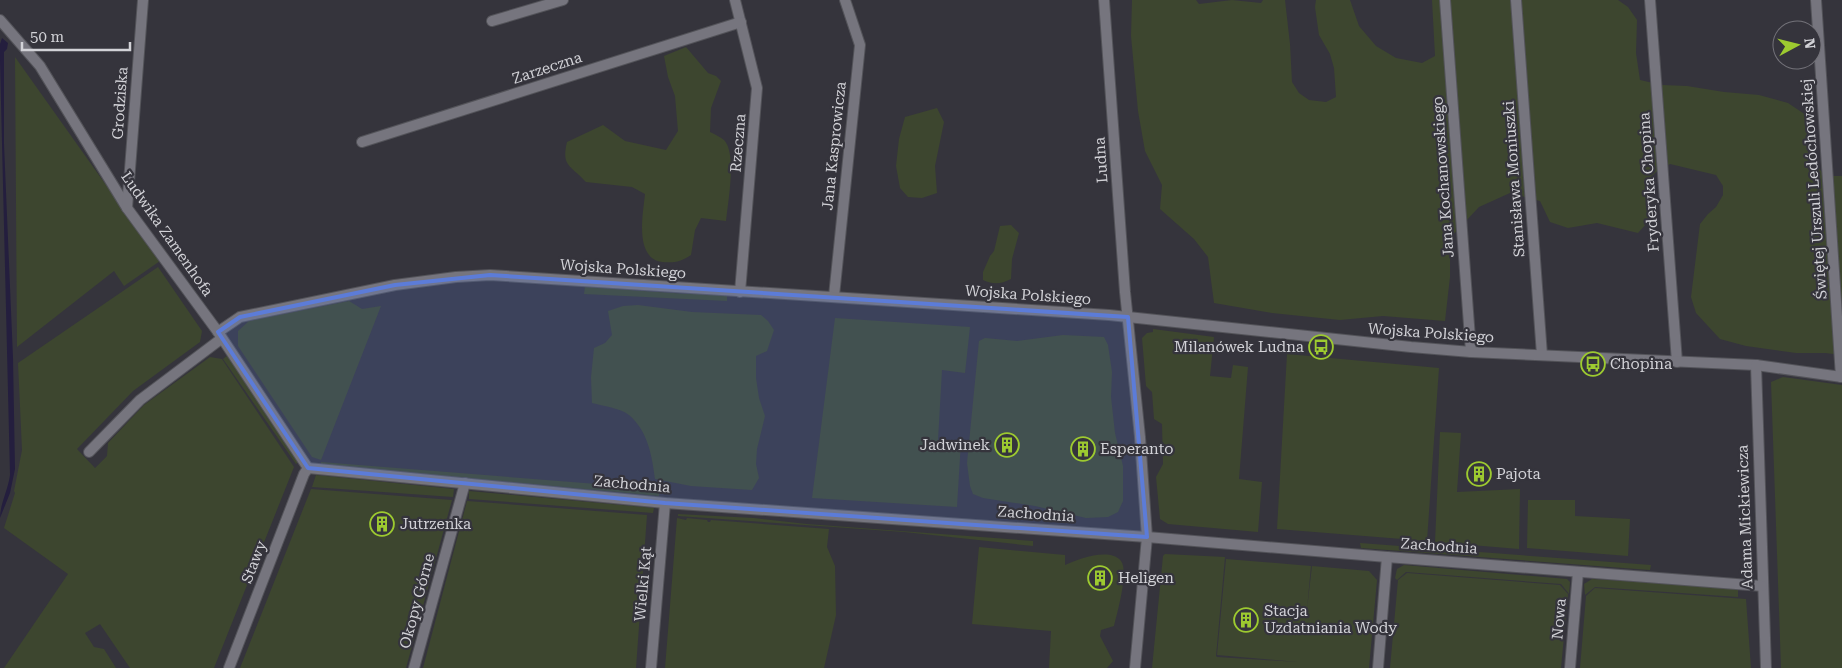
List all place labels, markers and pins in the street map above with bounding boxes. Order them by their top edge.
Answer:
bus stop icon: Milanówek Ludna [1308,334,1334,360]
place label: Milanówek Ludna [1174,338,1304,356]
bus stop icon: Chopina [1580,351,1606,377]
place label: Chopina [1610,355,1672,373]
building icon: Jadwinek [994,432,1020,458]
place label: Jadwinek [920,436,990,454]
building icon: Esperanto [1070,436,1096,462]
place label: Esperanto [1100,440,1173,458]
building icon: Pajota [1466,461,1492,487]
place label: Pajota [1496,465,1541,483]
building icon: Jutrzenka [369,511,395,537]
place label: Jutrzenka [400,515,471,533]
building icon: Heligen [1087,565,1113,591]
place label: Heligen [1118,569,1174,587]
place label: Stacja Uzdatniania Wody [1264,602,1397,637]
building icon: Stacja Uzdatniania Wody [1233,607,1259,633]

